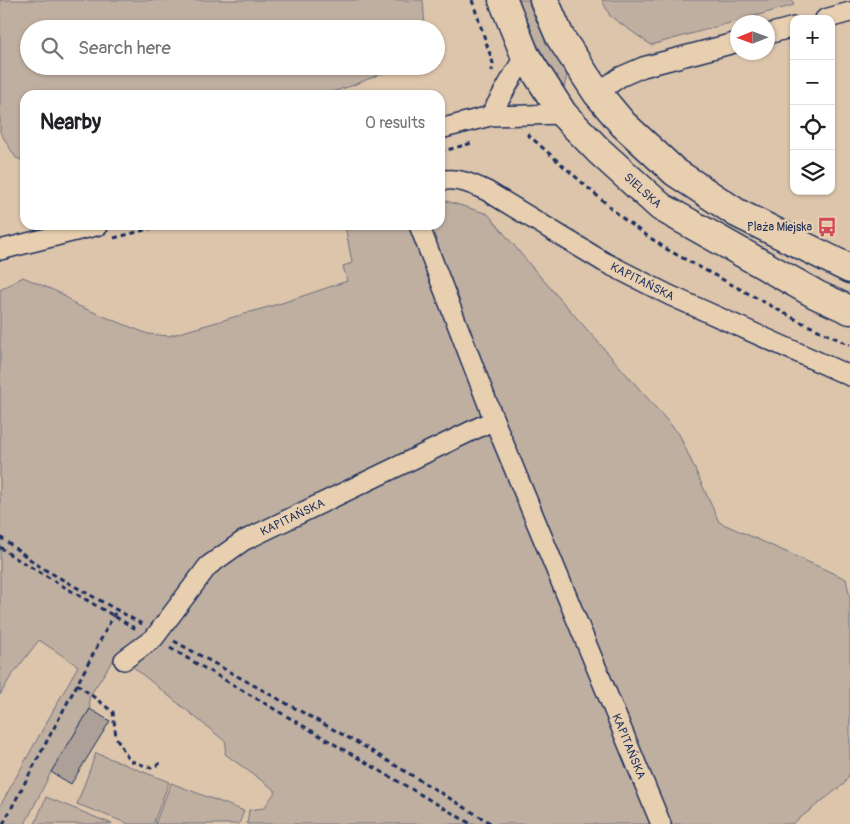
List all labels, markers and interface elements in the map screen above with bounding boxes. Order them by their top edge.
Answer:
north arrow [730,15,775,60]
map controls [790,15,835,195]
button: + [790,15,835,60]
search box [20,20,445,75]
icon: search [38,34,66,62]
text: Search here [78,36,171,60]
button: − [790,60,835,105]
button: locate [790,105,835,150]
text: Nearby [40,109,101,136]
text: 0 results [365,113,425,133]
button: layers [790,150,835,195]
street label: SIELSKA [621,170,665,211]
bus stop icon: Plaża Miejska [816,216,838,238]
place label: Plaża Miejska [747,220,812,235]
street label: KAPITAŃSKA [608,259,677,304]
street label: KAPITAŃSKA [258,495,327,539]
street label: KAPITAŃSKA [609,711,649,781]

